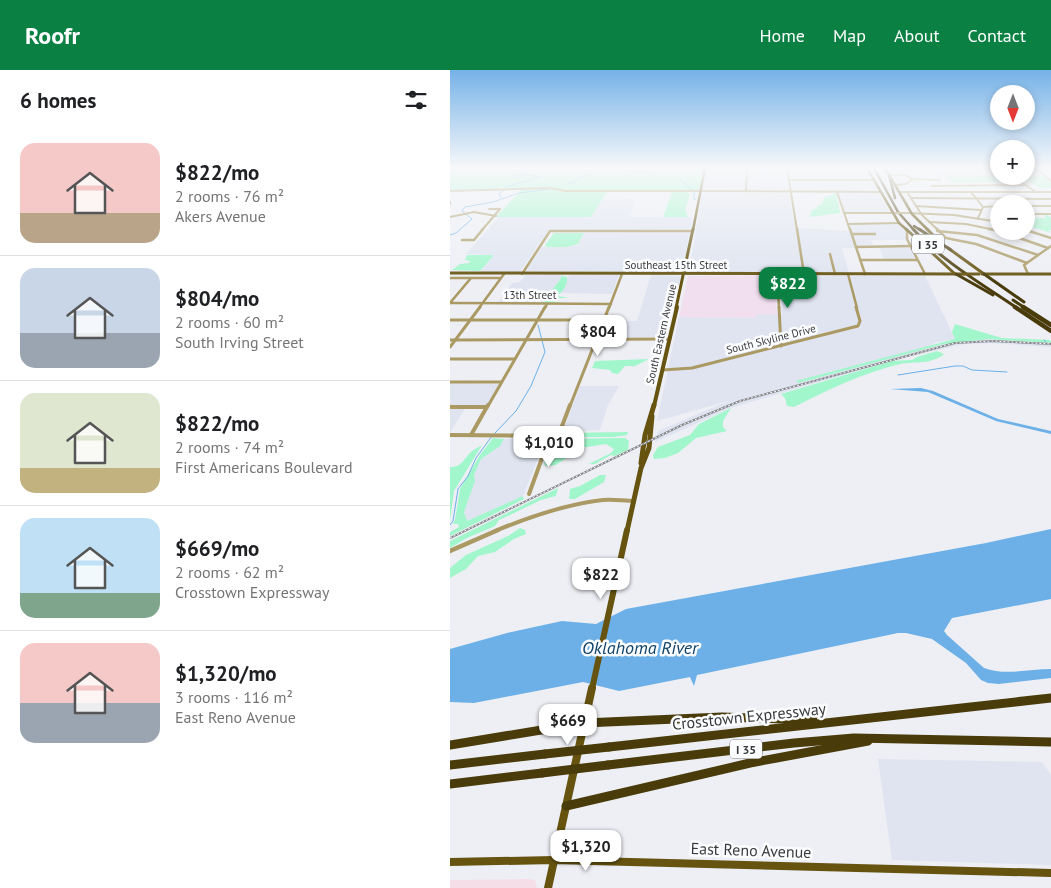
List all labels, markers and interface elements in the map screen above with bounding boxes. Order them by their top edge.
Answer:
text: Roofr [25,20,80,51]
text: Home [759,24,805,47]
text: Map [833,24,866,47]
text: About [894,24,940,47]
text: Contact [968,24,1026,47]
north arrow [990,85,1035,130]
map controls [990,85,1035,240]
icon: filters [402,86,430,114]
text: 6 homes [20,87,96,114]
button: + [990,140,1035,185]
text: $822/mo [175,159,259,186]
icon: home [60,163,120,223]
text: 2 rooms · 76 m² [175,186,284,206]
button: − [990,195,1035,240]
text: Akers Avenue [175,206,266,226]
road number: I 35 [912,234,944,253]
street label: Southeast 15th Street [625,258,728,272]
pin: $822 [758,266,818,309]
text: $822 [770,273,806,293]
street label: South Eastern Avenue [643,282,679,385]
text: $804/mo [175,285,259,312]
icon: home [60,288,120,348]
street label: 13th Street [504,288,557,302]
text: 2 rooms · 60 m² [175,312,284,332]
pin: $804 [568,314,628,357]
text: $804 [580,321,616,341]
street label: South Skyline Drive [725,321,818,357]
text: South Irving Street [175,332,304,352]
text: $822/mo [175,410,259,437]
icon: home [60,413,120,473]
pin: $1,010 [508,426,590,468]
text: $1,010 [524,432,574,452]
text: 2 rooms · 74 m² [175,437,284,457]
text: First Americans Boulevard [175,457,353,477]
text: $669/mo [175,535,259,562]
icon: home [60,538,120,598]
pin: $822 [571,558,631,600]
text: 2 rooms · 62 m² [175,562,284,582]
text: $822 [583,564,619,584]
text: Crosstown Expressway [175,582,329,602]
water label: Oklahoma River [582,636,699,659]
text: $1,320/mo [175,660,277,687]
icon: home [60,663,120,723]
text: 3 rooms · 116 m² [175,687,293,707]
street label: Crosstown Expressway [671,698,827,734]
pin: $669 [538,704,598,746]
text: East Reno Avenue [175,707,296,727]
text: $669 [550,710,586,730]
road number: I 35 [730,740,762,759]
pin: $1,320 [545,830,627,872]
text: $1,320 [561,836,611,856]
street label: East Reno Avenue [690,838,812,862]

